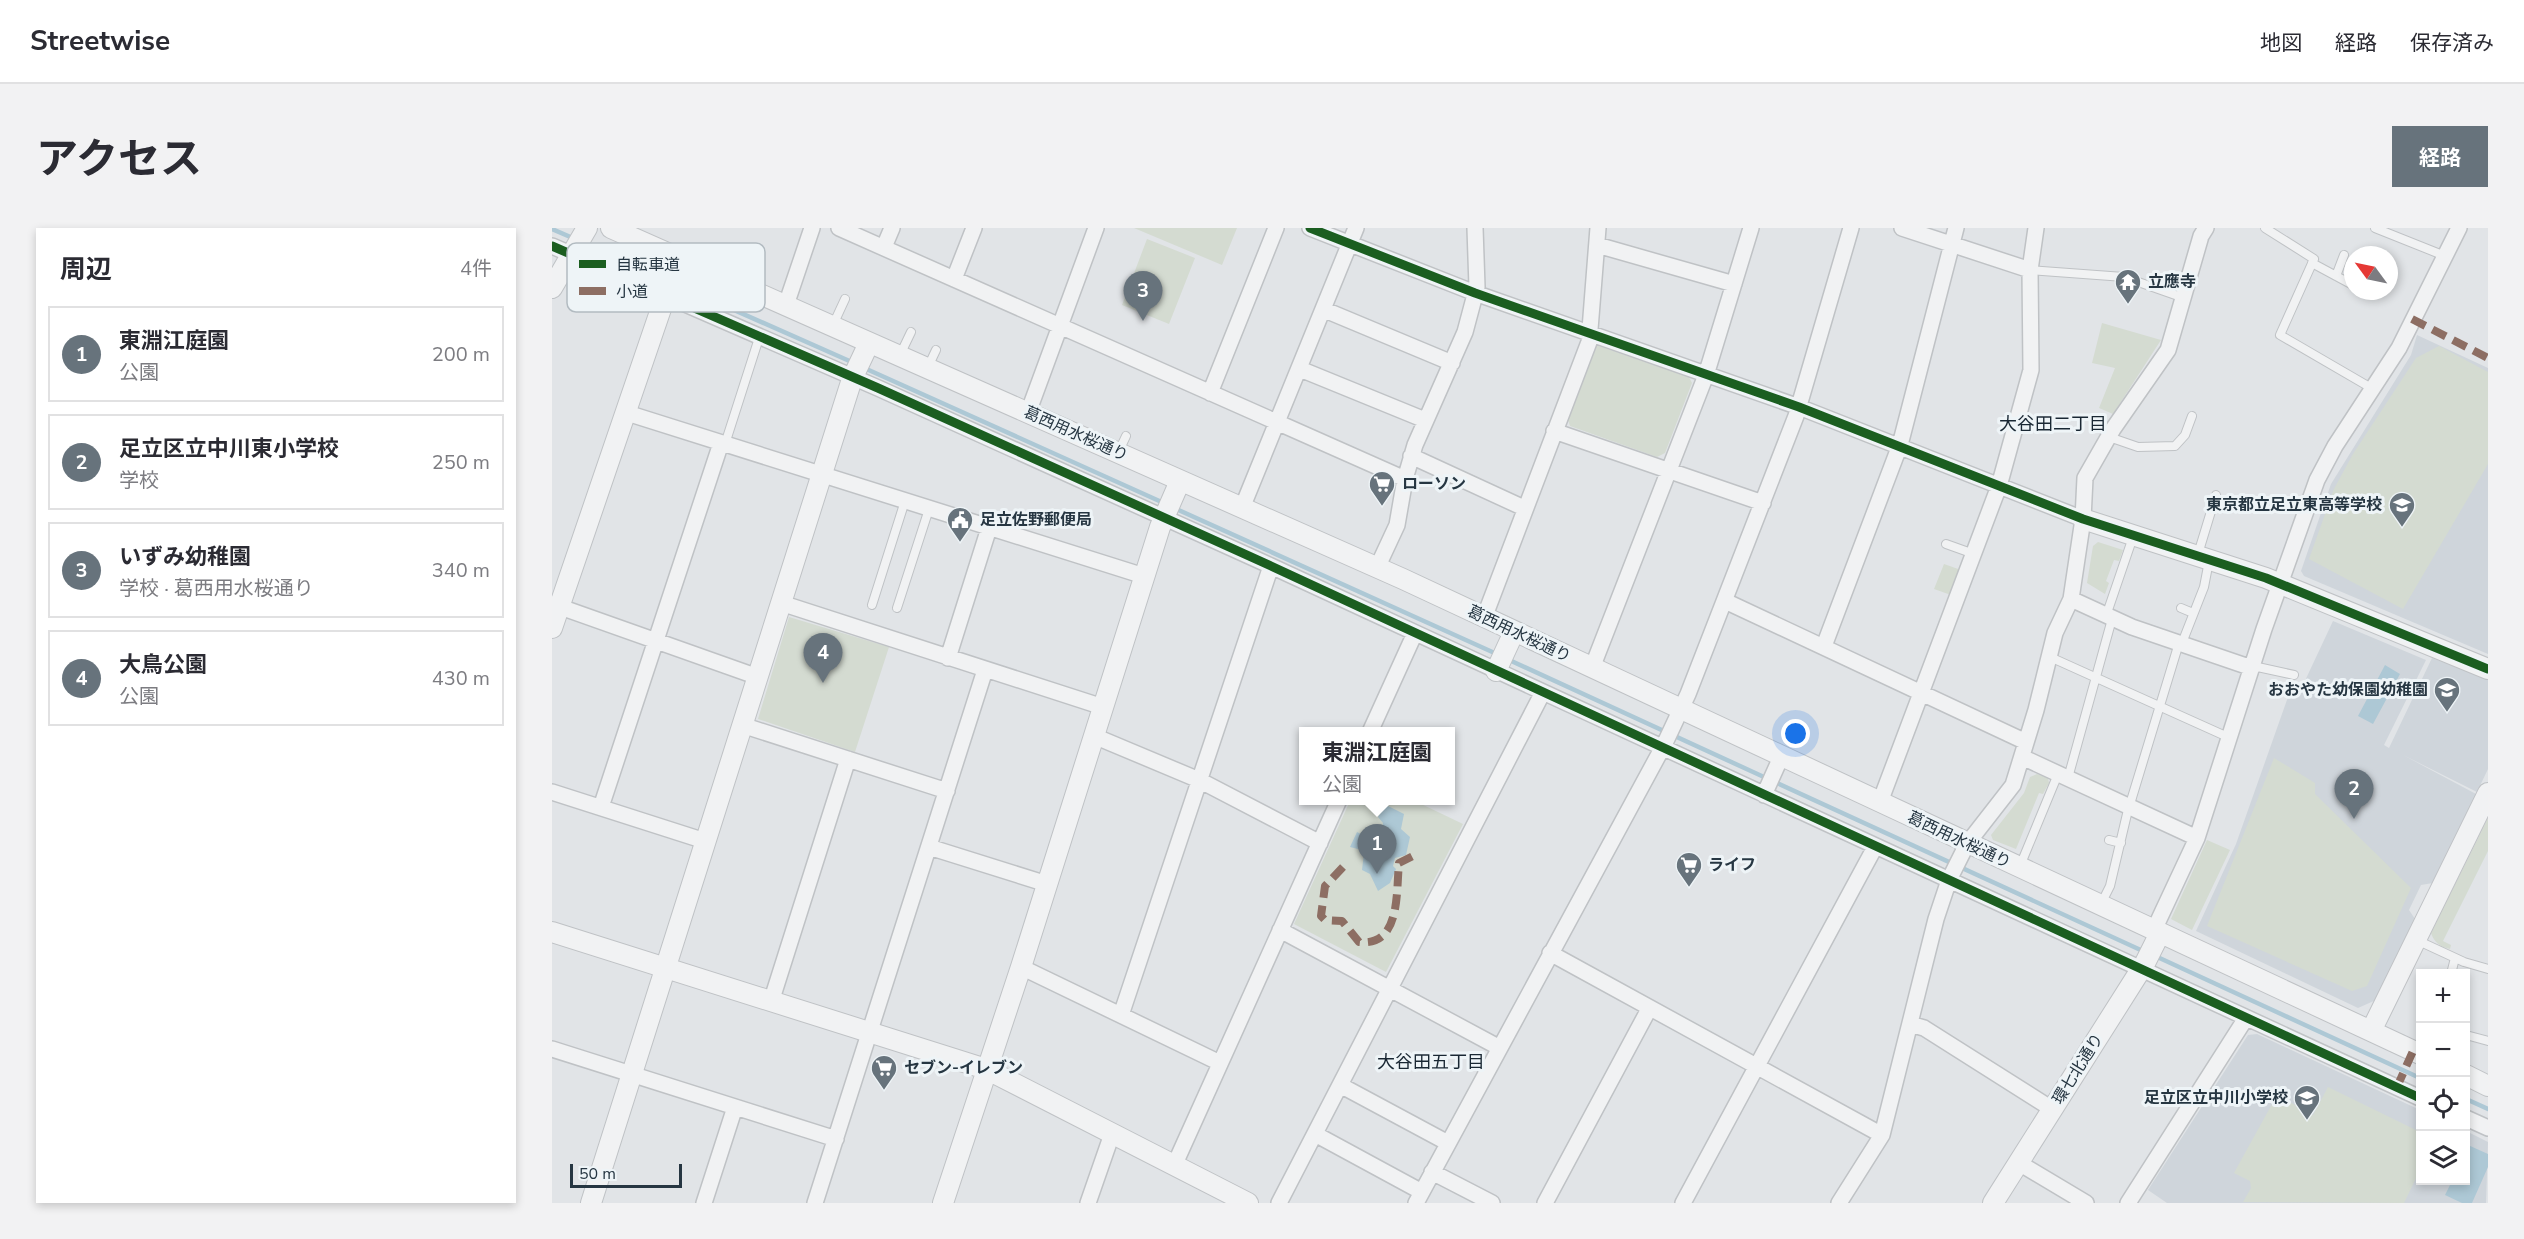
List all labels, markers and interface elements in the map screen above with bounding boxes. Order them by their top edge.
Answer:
text: Streetwise [30,22,170,60]
text: 地図 [2260,29,2302,57]
text: 経路 [2335,29,2377,57]
text: 保存済み [2410,29,2494,57]
button: 経路 [2392,126,2488,187]
text: アクセス [36,131,202,188]
legend [567,243,765,312]
north arrow [2344,246,2398,300]
text: 周辺 [60,252,112,287]
text: 自転車道 [616,254,680,276]
text: 4件 [460,255,492,282]
temple icon: 立應寺 [2113,267,2143,305]
place label: 立應寺 [2148,271,2196,293]
pin: 3 [1124,272,1162,321]
text: 小道 [616,281,648,303]
text: 東淵江庭園 [119,326,229,356]
text: 1 [76,341,88,368]
text: 200 m [432,341,490,368]
text: 公園 [119,359,159,386]
street label: 葛西用水桜通り [1020,401,1132,467]
district label: 大谷田二丁目 [1999,412,2107,436]
text: 足立区立中川東小学校 [119,434,339,464]
text: 2 [76,449,88,476]
text: 250 m [432,449,490,476]
text: 学校 [119,467,159,494]
supermarket icon: ローソン [1367,469,1397,507]
place label: ローソン [1402,473,1466,495]
school or university icon: 東京都立足立東高等学校 [2387,490,2417,528]
place label: 東京都立足立東高等学校 [2206,494,2382,516]
public building icon: 足立佐野郵便局 [945,505,975,543]
place label: 足立佐野郵便局 [980,509,1092,531]
text: いずみ幼稚園 [119,542,251,572]
text: 3 [76,557,88,584]
text: 340 m [432,557,490,584]
text: 学校 · 葛西用水桜通り [119,575,314,602]
street label: 葛西用水桜通り [1464,600,1574,668]
pin: 4 [804,634,842,683]
text: 大鳥公園 [119,650,207,680]
text: 4 [76,665,88,692]
text: 430 m [432,665,490,692]
school or university icon: おおやた幼保園幼稚園 [2432,675,2462,713]
place label: おおやた幼保園幼稚園 [2268,679,2428,701]
text: 公園 [119,683,159,710]
your location [1781,719,1810,748]
popup [1299,727,1455,805]
text: 東淵江庭園 [1322,738,1432,768]
pin: 2 [2334,770,2374,819]
text: 公園 [1322,771,1362,798]
street label: 葛西用水桜通り [1904,806,2014,874]
pin: 1 [1358,824,1396,874]
supermarket icon: ライフ [1674,850,1704,888]
place label: ライフ [1708,854,1756,876]
map controls [2416,969,2470,1185]
button: + [2416,969,2470,1023]
button: − [2416,1023,2470,1077]
street label: 環七北通り [2047,1029,2109,1109]
district label: 大谷田五丁目 [1377,1050,1485,1074]
supermarket icon: セブン-イレブン [869,1053,899,1091]
place label: セブン-イレブン [904,1057,1023,1079]
button: locate [2416,1077,2470,1131]
school or university icon: 足立区立中川小学校 [2292,1083,2322,1121]
place label: 足立区立中川小学校 [2144,1087,2288,1109]
button: layers [2416,1131,2470,1185]
scale bar [570,1161,682,1188]
text: 50 m [579,1163,616,1185]

